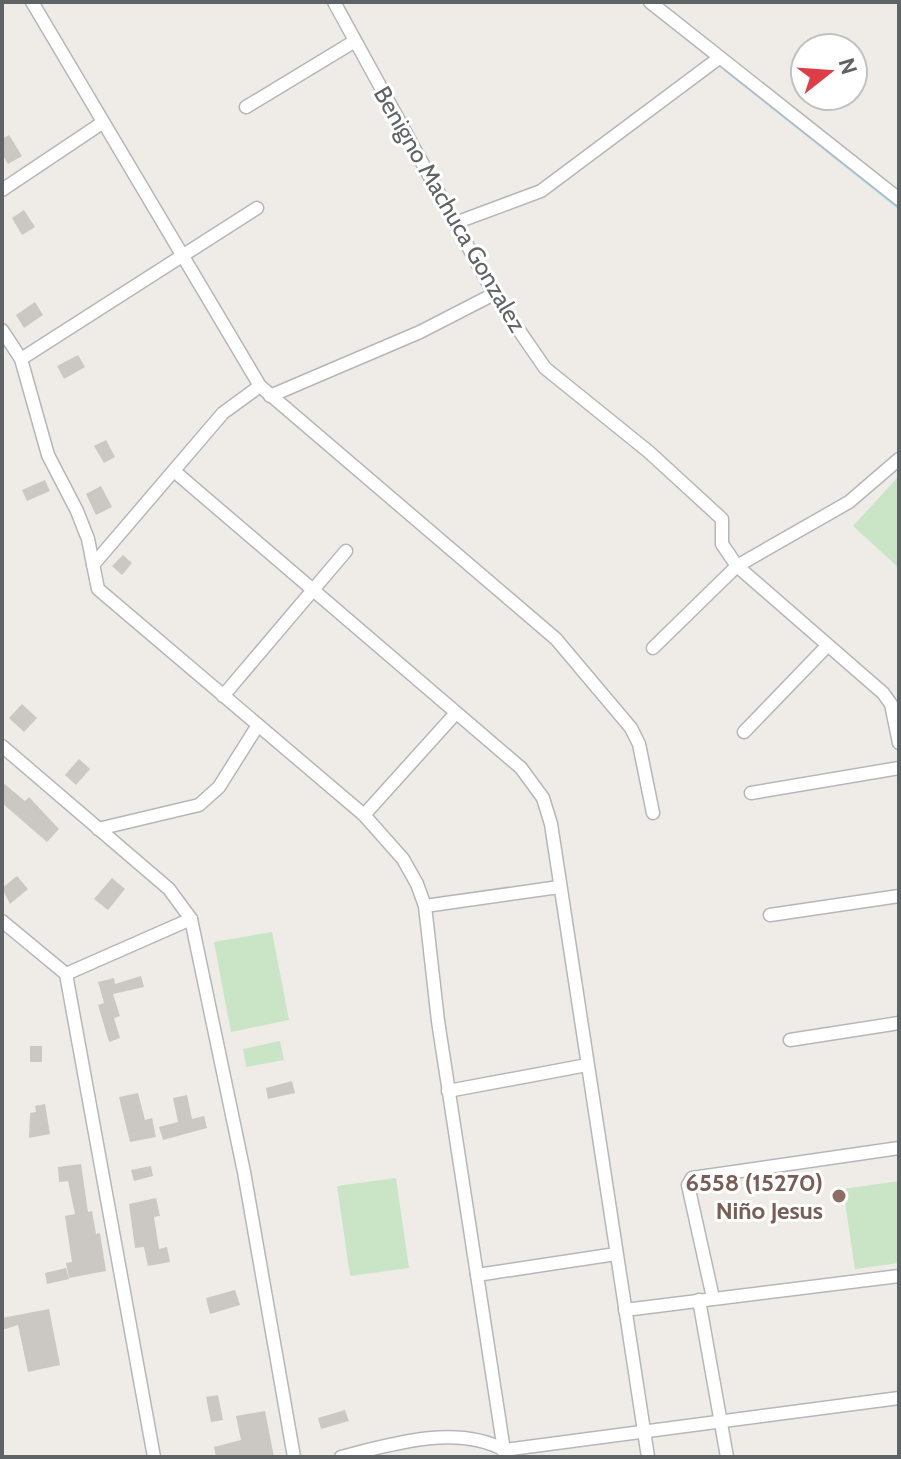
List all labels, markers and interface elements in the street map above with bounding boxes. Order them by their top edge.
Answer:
north arrow [789,32,869,112]
text: N [832,55,863,78]
street label: Benigno Machuca Gonzalez [368,81,532,337]
place label: 6558 (15270) Niño Jesus [685,1168,823,1225]
marker: 6558 (15270) Niño Jesus [830,1187,848,1205]

